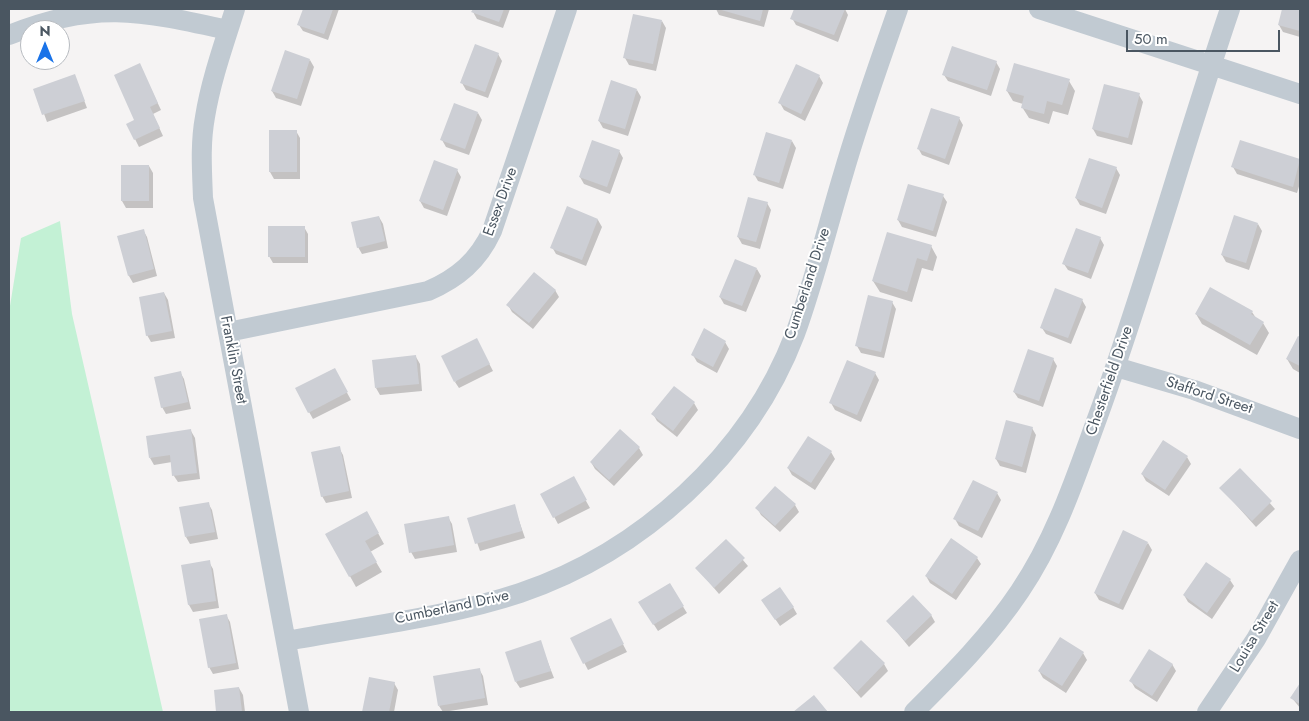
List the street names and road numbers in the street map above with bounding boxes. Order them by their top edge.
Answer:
street label: Essex Drive [480,165,522,239]
street label: Cumberland Drive [781,226,835,342]
street label: Franklin Street [216,314,250,406]
street label: Chesterfield Drive [1083,324,1137,438]
street label: Stafford Street [1164,374,1254,418]
street label: Cumberland Drive [393,587,511,629]
street label: Louisa Street [1227,598,1283,676]

